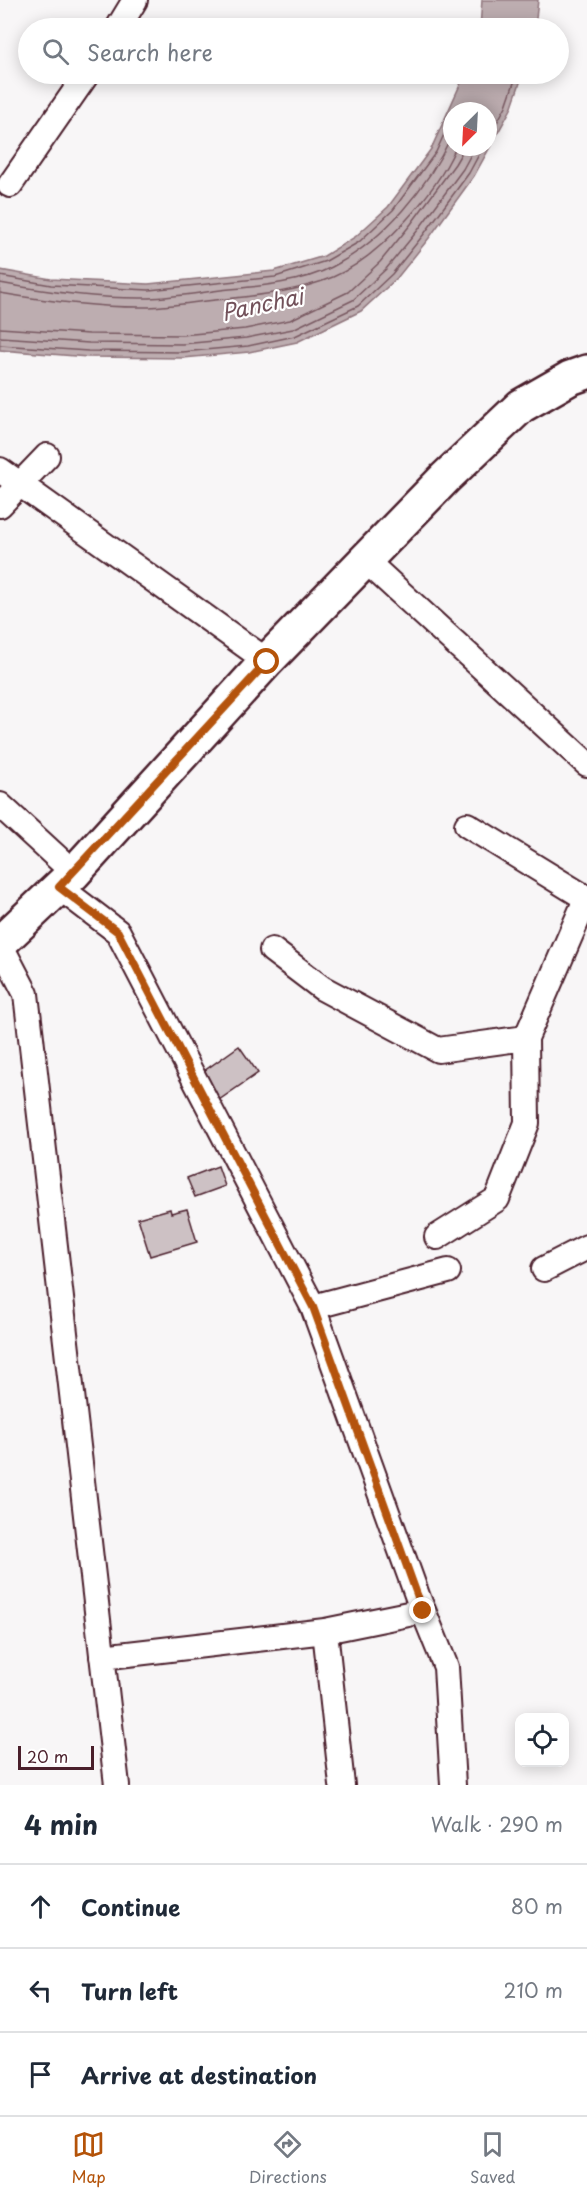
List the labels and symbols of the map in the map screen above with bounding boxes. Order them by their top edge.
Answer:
north arrow [443,102,497,156]
water label: Panchai [218,278,309,328]
route start [253,648,279,674]
route end [409,1597,435,1623]
scale bar [18,1743,94,1770]

